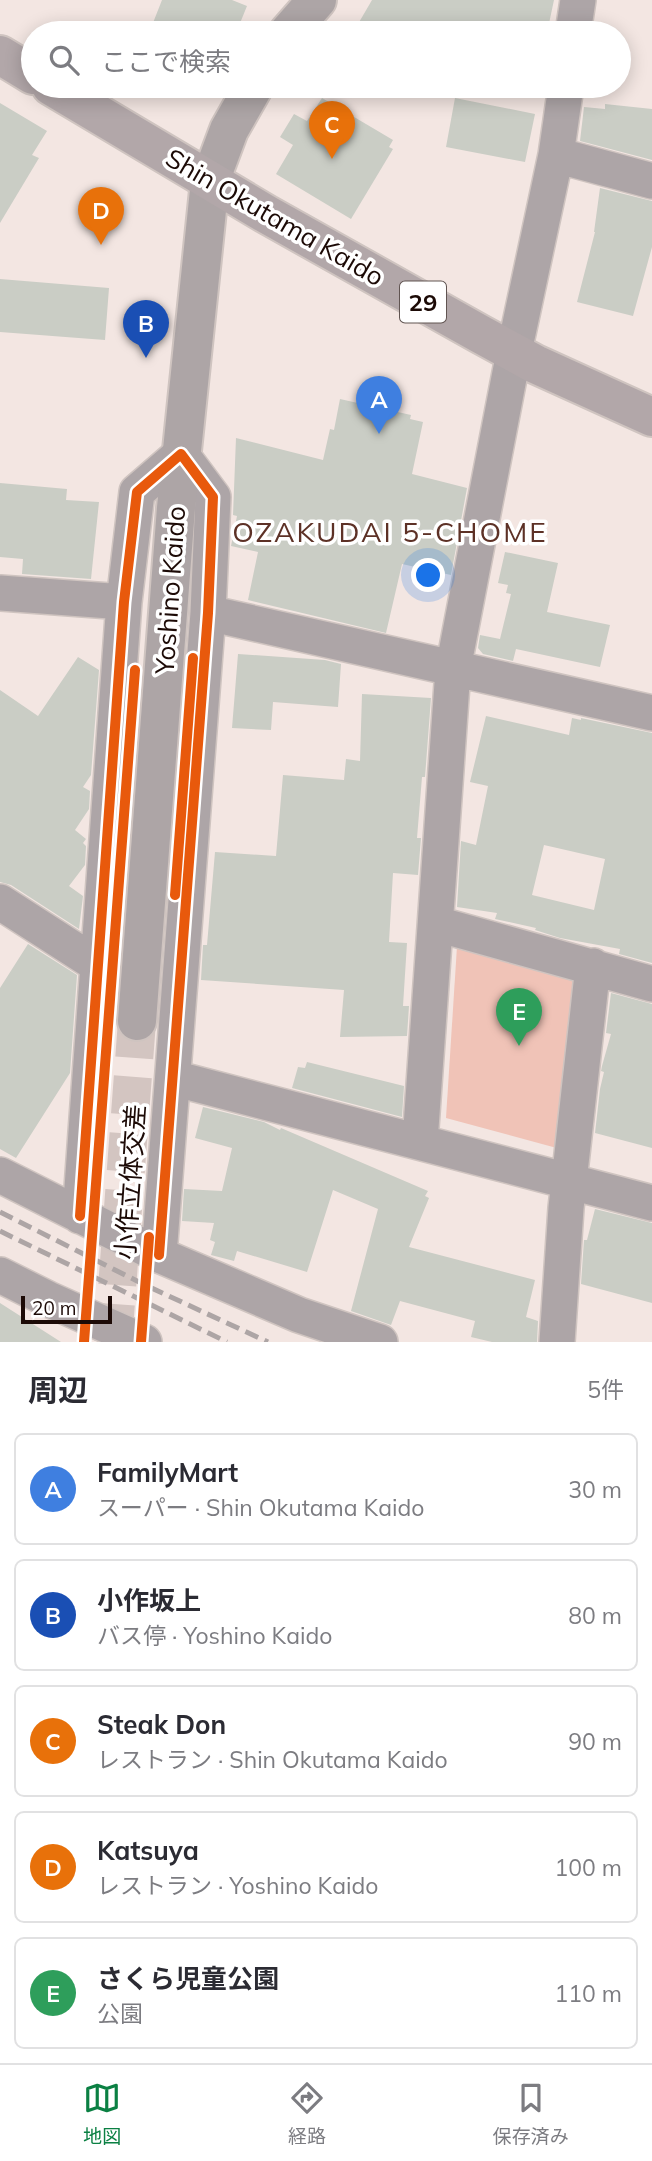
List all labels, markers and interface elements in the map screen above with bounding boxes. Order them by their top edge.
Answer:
search box [21,21,631,98]
icon: search [45,41,83,79]
text: ここで検索 [101,45,231,78]
pin: C [309,101,355,159]
street label: Shin Okutama Kaido [160,141,390,293]
pin: D [78,187,124,245]
road number: 29 [400,282,446,323]
pin: B [123,300,169,358]
pin: A [356,376,402,434]
street label: Yoshino Kaido [148,505,192,676]
district label: OZAKUDAI 5-CHOME [232,514,548,549]
your location [411,558,445,592]
pin: E [496,988,542,1046]
street label: 小作立体交差 [108,1103,152,1261]
scale bar [21,1293,112,1325]
text: 20 m [32,1296,76,1320]
text: 周辺 [28,1371,88,1409]
text: 5件 [587,1375,624,1404]
text: FamilyMart [97,1456,238,1489]
text: A [44,1475,62,1504]
text: 30 m [568,1475,622,1504]
text: スーパー · Shin Okutama Kaido [97,1493,424,1522]
text: 小作坂上 [97,1584,201,1617]
text: B [45,1601,61,1630]
text: 80 m [568,1601,622,1630]
text: バス停 · Yoshino Kaido [97,1621,332,1650]
text: Steak Don [97,1708,226,1741]
text: C [45,1727,61,1756]
text: 90 m [568,1727,622,1756]
text: レストラン · Shin Okutama Kaido [97,1745,448,1774]
text: Katsuya [97,1834,199,1867]
text: D [44,1853,62,1882]
text: 100 m [554,1853,622,1882]
text: レストラン · Yoshino Kaido [97,1871,378,1900]
text: さくら児童公園 [97,1962,279,1995]
text: E [46,1979,60,2008]
text: 110 m [554,1979,622,2008]
text: 公園 [97,1999,143,2028]
tab: 地図 [83,2079,121,2148]
tab: 経路 [288,2079,326,2148]
tab: 保存済み [493,2079,569,2148]

